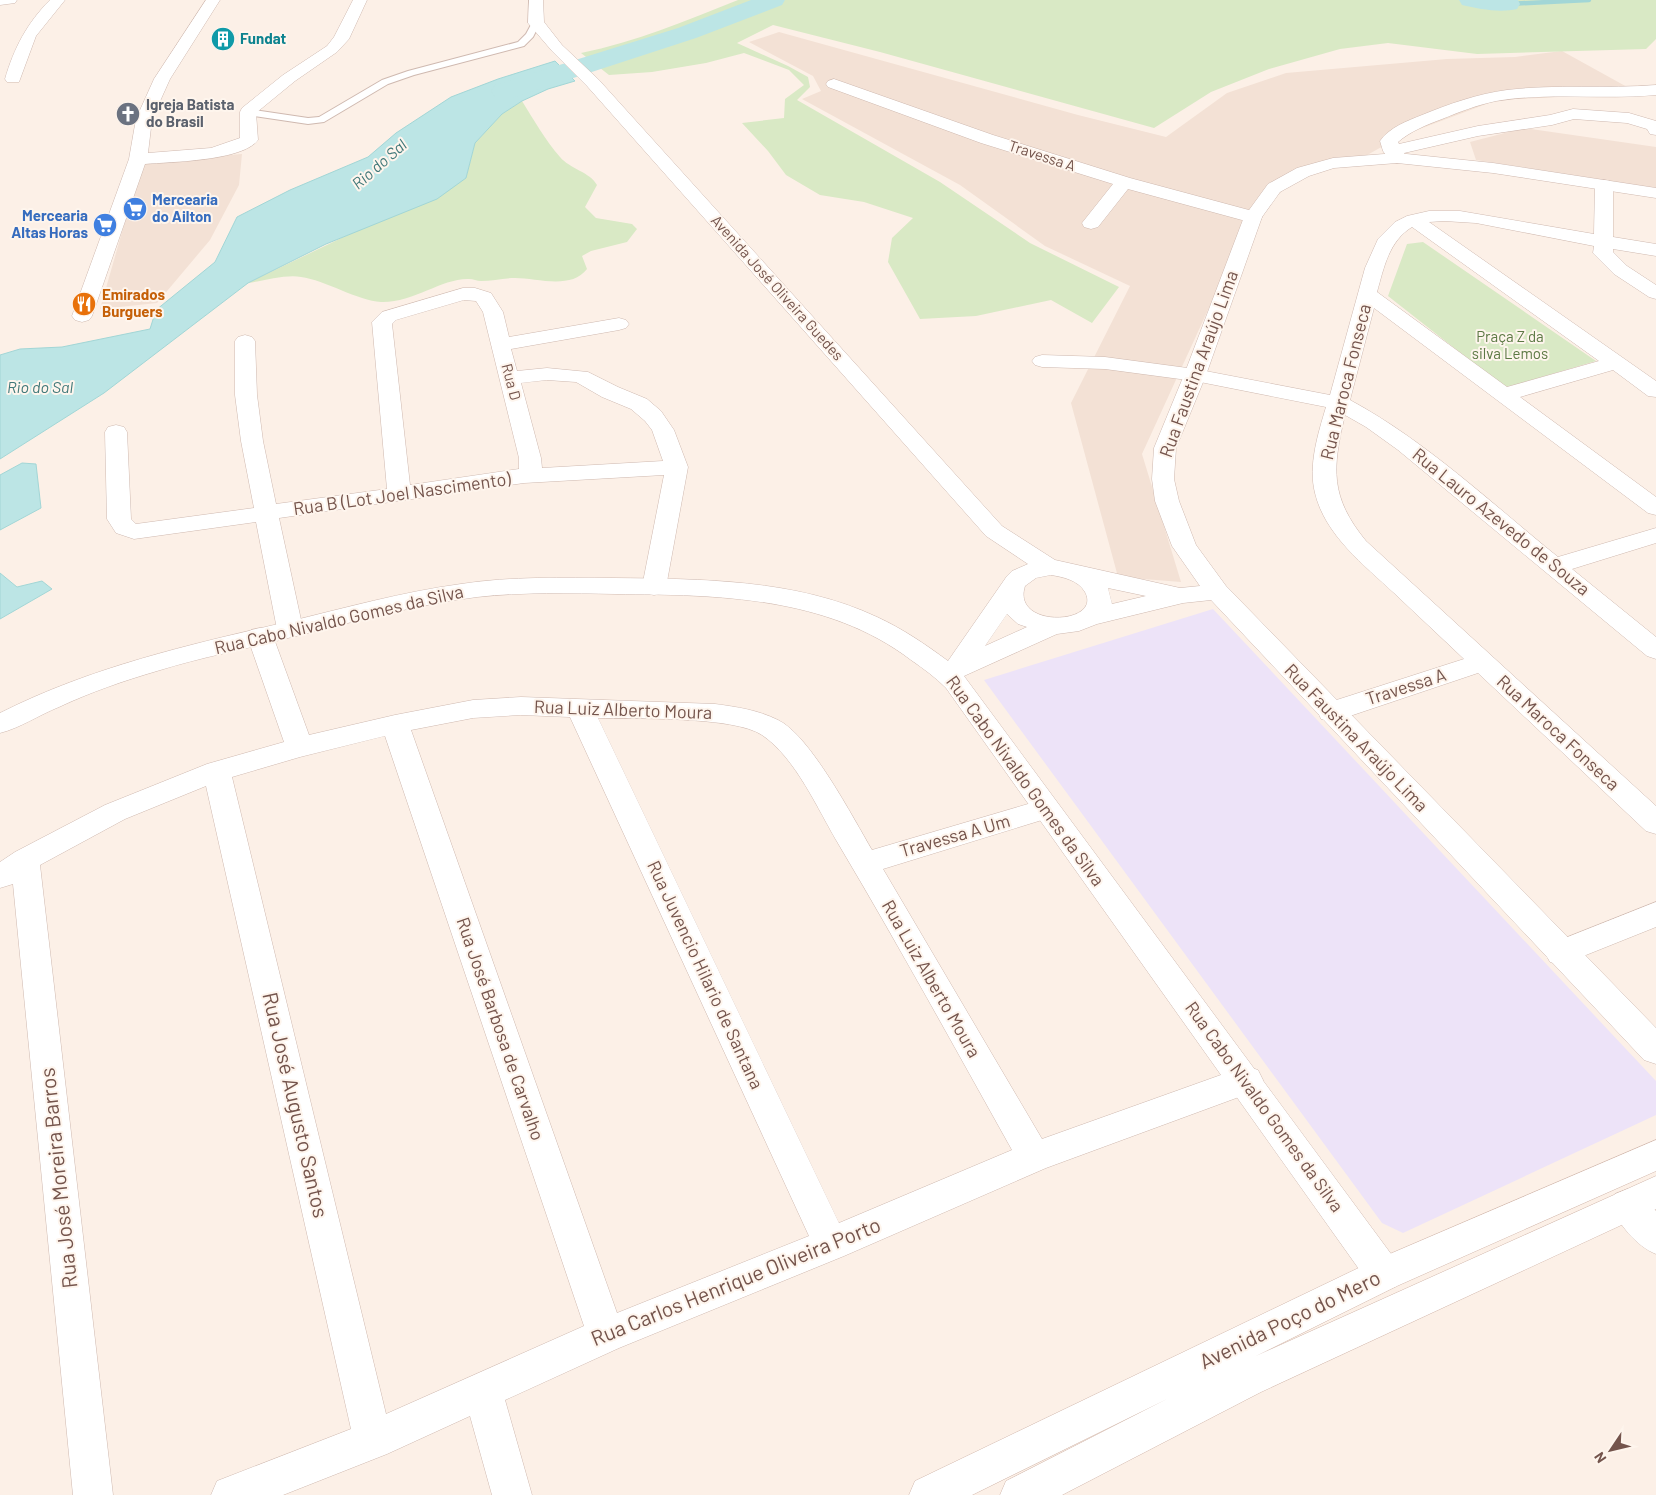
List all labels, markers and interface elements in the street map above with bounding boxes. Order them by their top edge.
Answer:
building icon: Fundat [210,26,236,52]
place label: Fundat [240,29,286,47]
place label: Igreja Batista do Brasil [146,95,235,130]
church icon: Igreja Batista do Brasil [115,101,141,127]
water label: Rio do Sal [347,134,410,193]
street label: Travessa A [1007,136,1078,174]
place label: Mercearia do Ailton [152,190,218,225]
supermarket icon: Mercearia do Ailton [122,196,148,222]
place label: Mercearia Altas Horas [11,206,88,241]
street label: Avenida José Oliveira Guedes [708,211,848,364]
supermarket icon: Mercearia Altas Horas [92,212,118,238]
street label: Rua Faustina Araújo Lima [1154,267,1242,460]
place label: Emirados Burguers [102,285,166,320]
restaurant icon: Emirados Burguers [71,291,97,317]
street label: Rua Maroca Fonseca [1315,302,1375,462]
park label: Praça Z da silva Lemos [1472,327,1548,362]
street label: Rua D [498,361,525,402]
water label: Rio do Sal [7,377,74,396]
street label: Rua Lauro Azevedo de Souza [1408,443,1595,600]
street label: Rua B (Lot Joel Nascimento) [292,467,512,519]
street label: Rua Cabo Nivaldo Gomes da Silva [212,580,465,658]
street label: Rua Faustina Araújo Lima [1280,659,1433,816]
street label: Travessa A [1363,663,1449,709]
street label: Rua Maroca Fonseca [1493,670,1625,795]
street label: Rua Cabo Nivaldo Gomes da Silva [942,671,1110,890]
street label: Rua Luiz Alberto Moura [533,695,713,723]
street label: Travessa A Um [897,809,1012,861]
street label: Rua Juvencio Hilario de Santana [643,857,769,1092]
street label: Rua Luiz Alberto Moura [878,896,986,1061]
street label: Rua José Barbosa de Carvalho [452,914,550,1143]
street label: Rua José Augusto Santos [258,989,335,1220]
street label: Rua Cabo Nivaldo Gomes da Silva [1181,997,1349,1216]
street label: Rua José Moreira Barros [33,1067,82,1290]
street label: Rua Carlos Henrique Oliveira Porto [587,1211,884,1350]
street label: Avenida Poço do Mero [1195,1264,1384,1373]
north arrow [1586,1425,1636,1475]
text: N [1590,1449,1610,1466]

